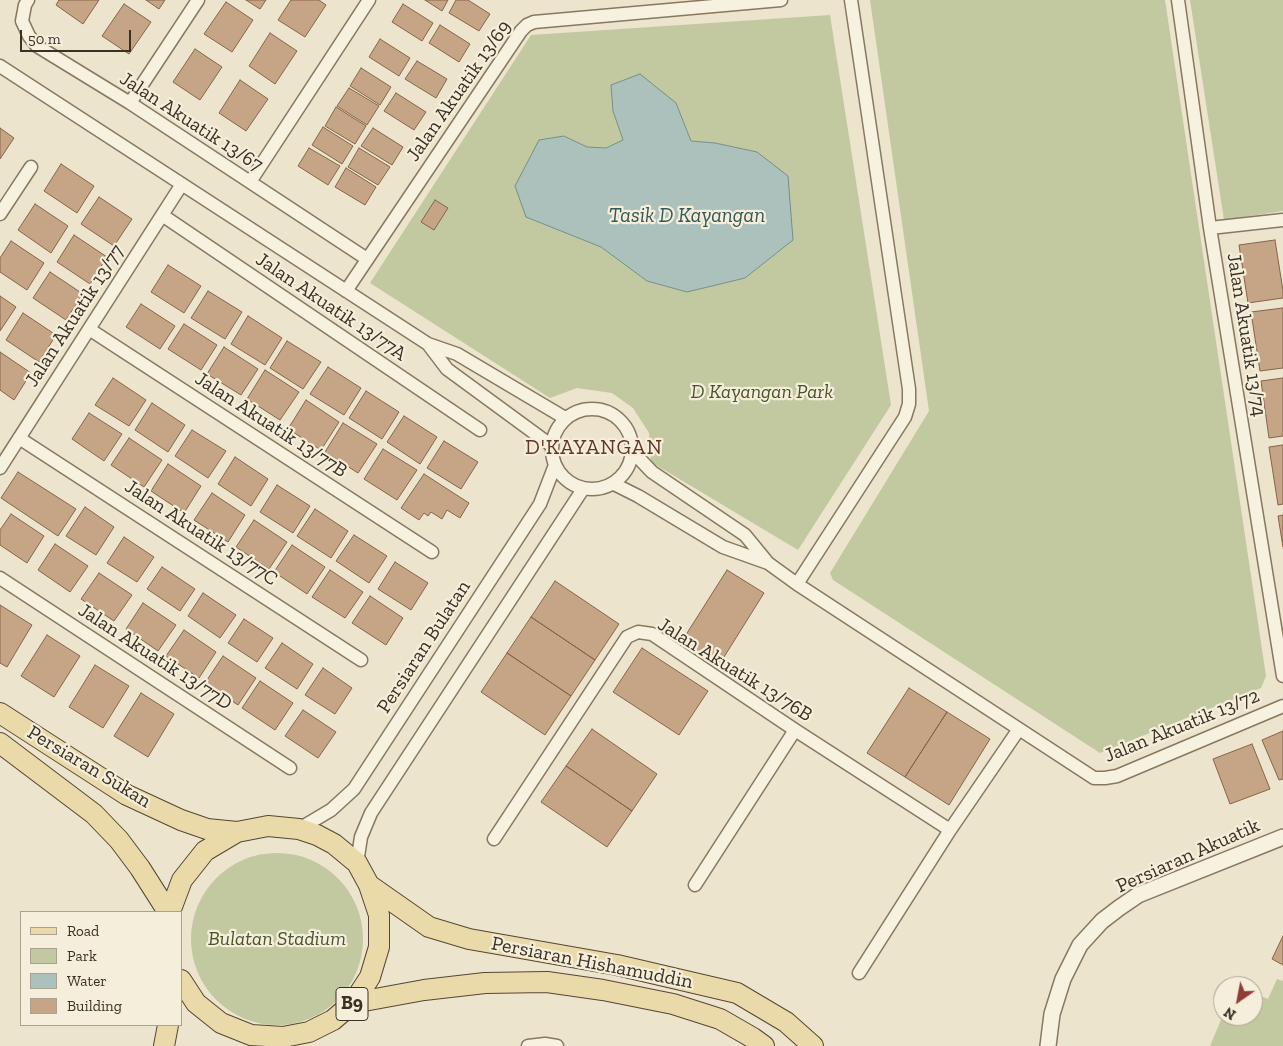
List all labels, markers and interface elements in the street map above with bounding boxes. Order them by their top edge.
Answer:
street label: Jalan Akuatik 13/69 [401,16,517,166]
scale bar [22,20,134,52]
text: 50 m [28,30,61,48]
street label: Jalan Akuatik 13/67 [115,67,267,177]
water label: Tasik D Kayangan [609,203,765,229]
street label: Jalan Akuatik 13/77 [20,240,130,392]
street label: Jalan Akuatik 13/77A [251,248,411,366]
street label: Jalan Akuatik 13/74 [1221,251,1271,419]
street label: Jalan Akuatik 13/77B [190,367,352,483]
park label: D Kayangan Park [691,380,833,404]
district label: D'KAYANGAN [524,435,664,461]
street label: Jalan Akuatik 13/77C [120,475,282,591]
street label: Persiaran Bulatan [372,576,476,718]
street label: Jalan Akuatik 13/77D [74,598,236,716]
street label: Jalan Akuatik 13/76B [653,613,817,727]
street label: Jalan Akuatik 13/72 [1101,684,1263,768]
street label: Persiaran Sukan [23,721,155,813]
street label: Persiaran Akuatik [1113,814,1263,898]
legend [20,911,182,1026]
text: Road [67,922,99,940]
park label: Bulatan Stadium [208,927,346,951]
street label: Persiaran Hishamuddin [489,932,695,994]
text: Park [67,947,97,965]
text: Water [67,972,107,990]
north arrow [1213,976,1263,1026]
road number: B9 [336,988,368,1021]
text: Building [67,997,122,1015]
text: N [1221,1003,1239,1023]

